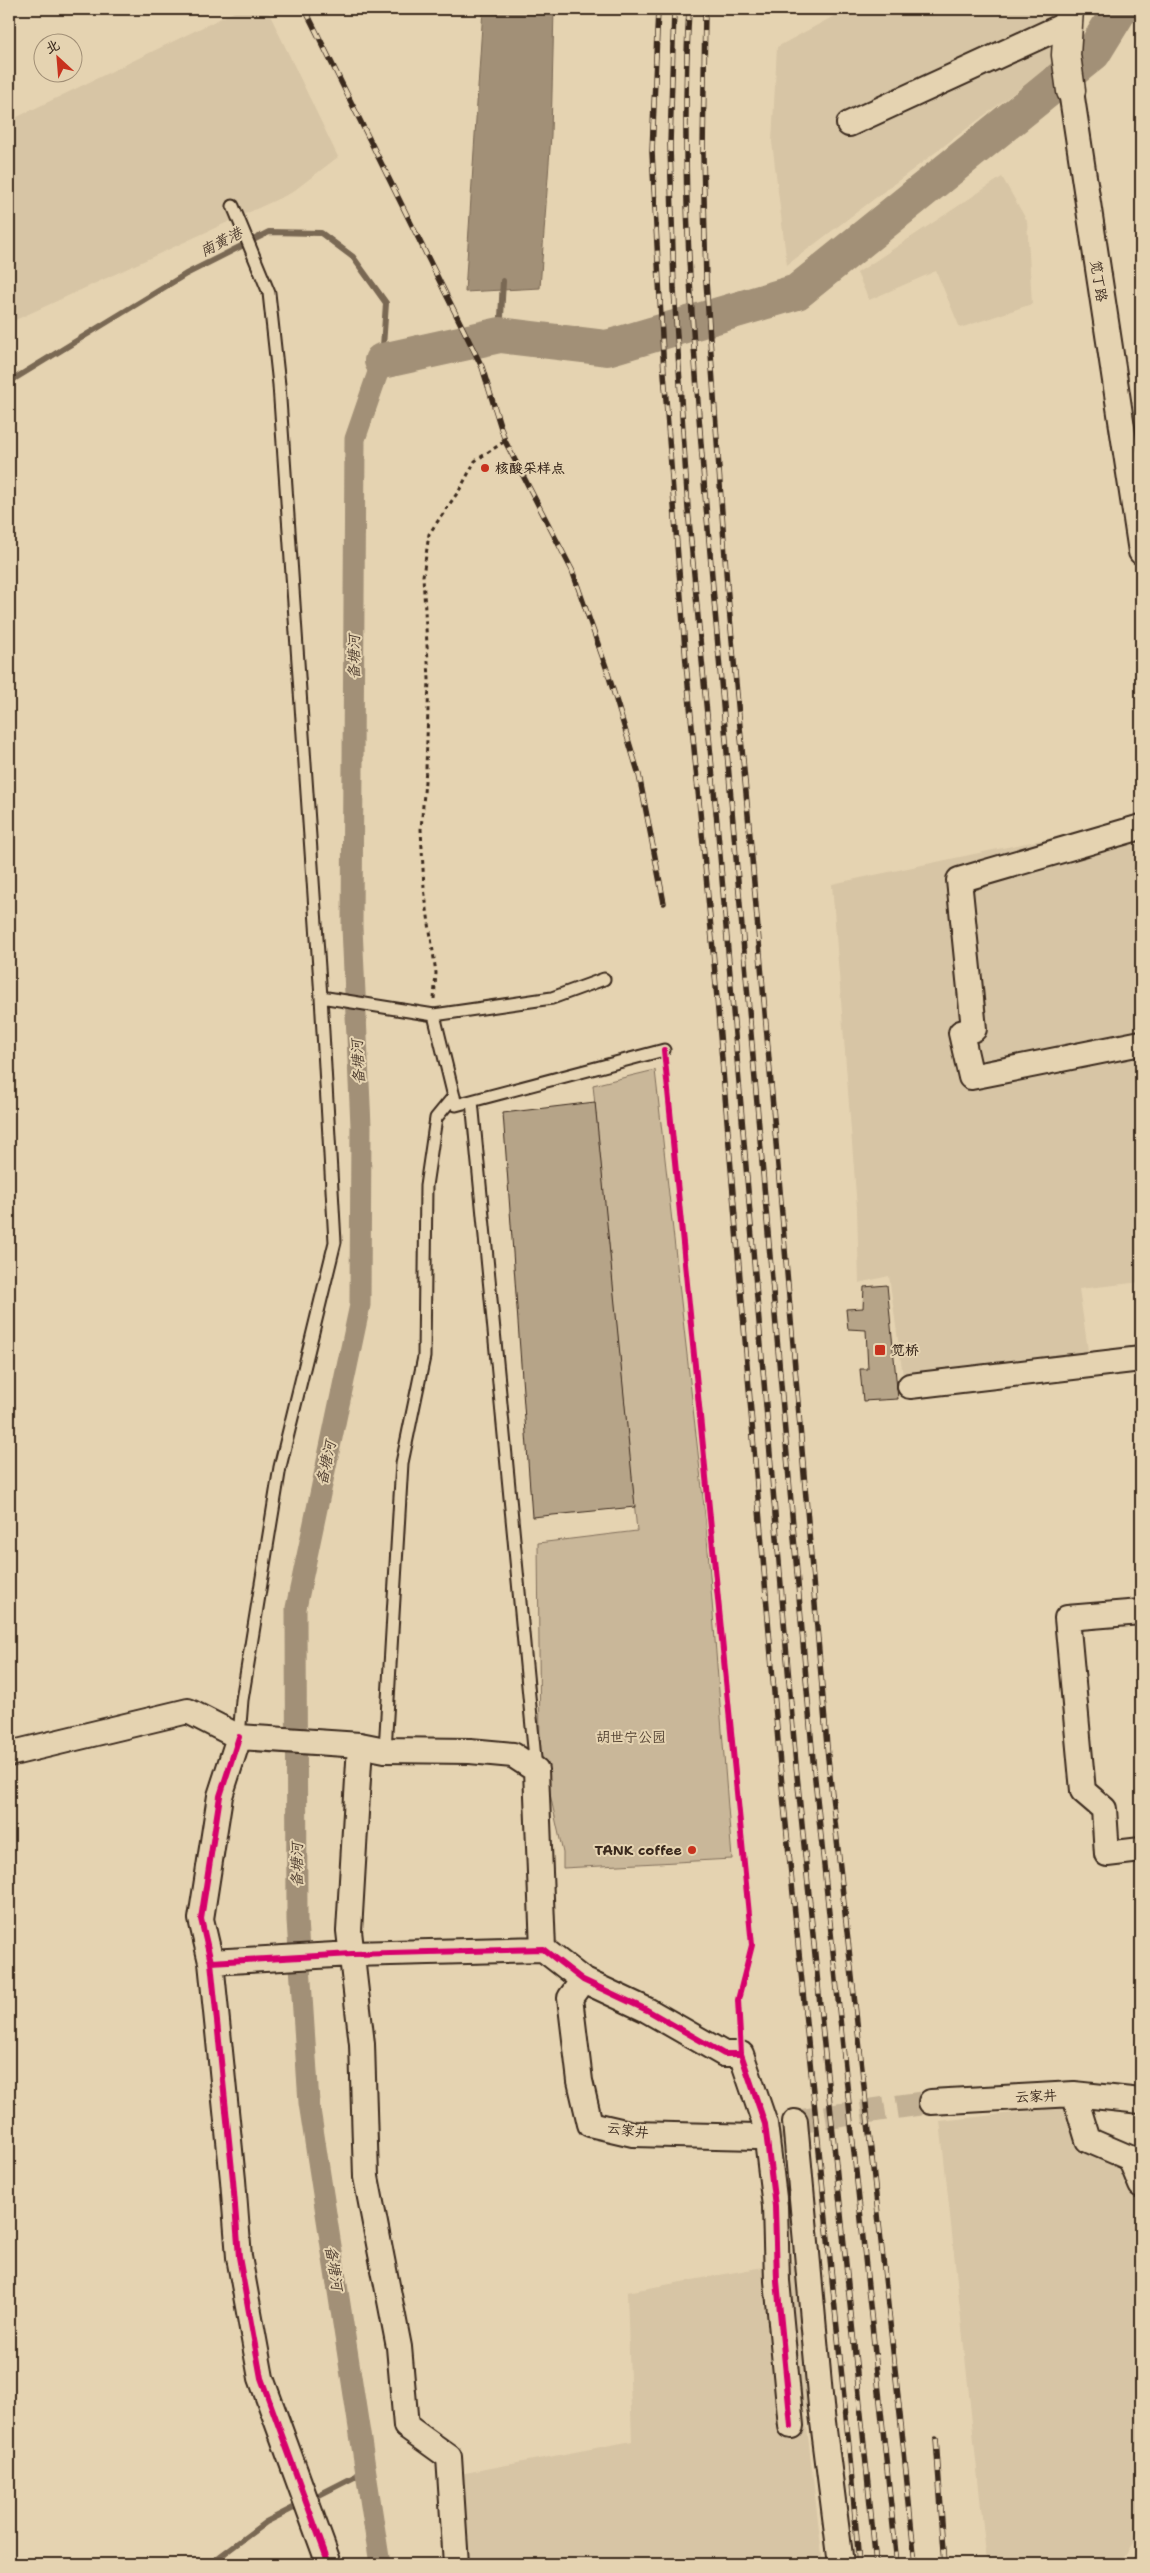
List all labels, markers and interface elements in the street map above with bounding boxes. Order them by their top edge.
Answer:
north arrow [32,32,82,82]
text: 北 [42,35,63,57]
water label: 南黄港 [196,222,247,261]
street label: 笕丁路 [1087,259,1111,303]
place label: 核酸采样点 [495,459,565,477]
marker: 核酸采样点 [479,462,491,474]
water label: 备塘河 [344,632,364,680]
water label: 备塘河 [347,1036,369,1085]
place label: 笕桥 [891,1341,919,1359]
marker: 笕桥 [873,1343,887,1357]
water label: 备塘河 [312,1436,341,1487]
park label: 胡世宁公园 [596,1728,666,1746]
water label: 备塘河 [287,1840,307,1888]
place label: TANK coffee [594,1841,682,1859]
marker: TANK coffee [686,1844,698,1856]
street label: 云家井 [1015,2086,1057,2106]
street label: 云家井 [606,2118,650,2142]
water label: 备塘河 [321,2244,348,2295]

